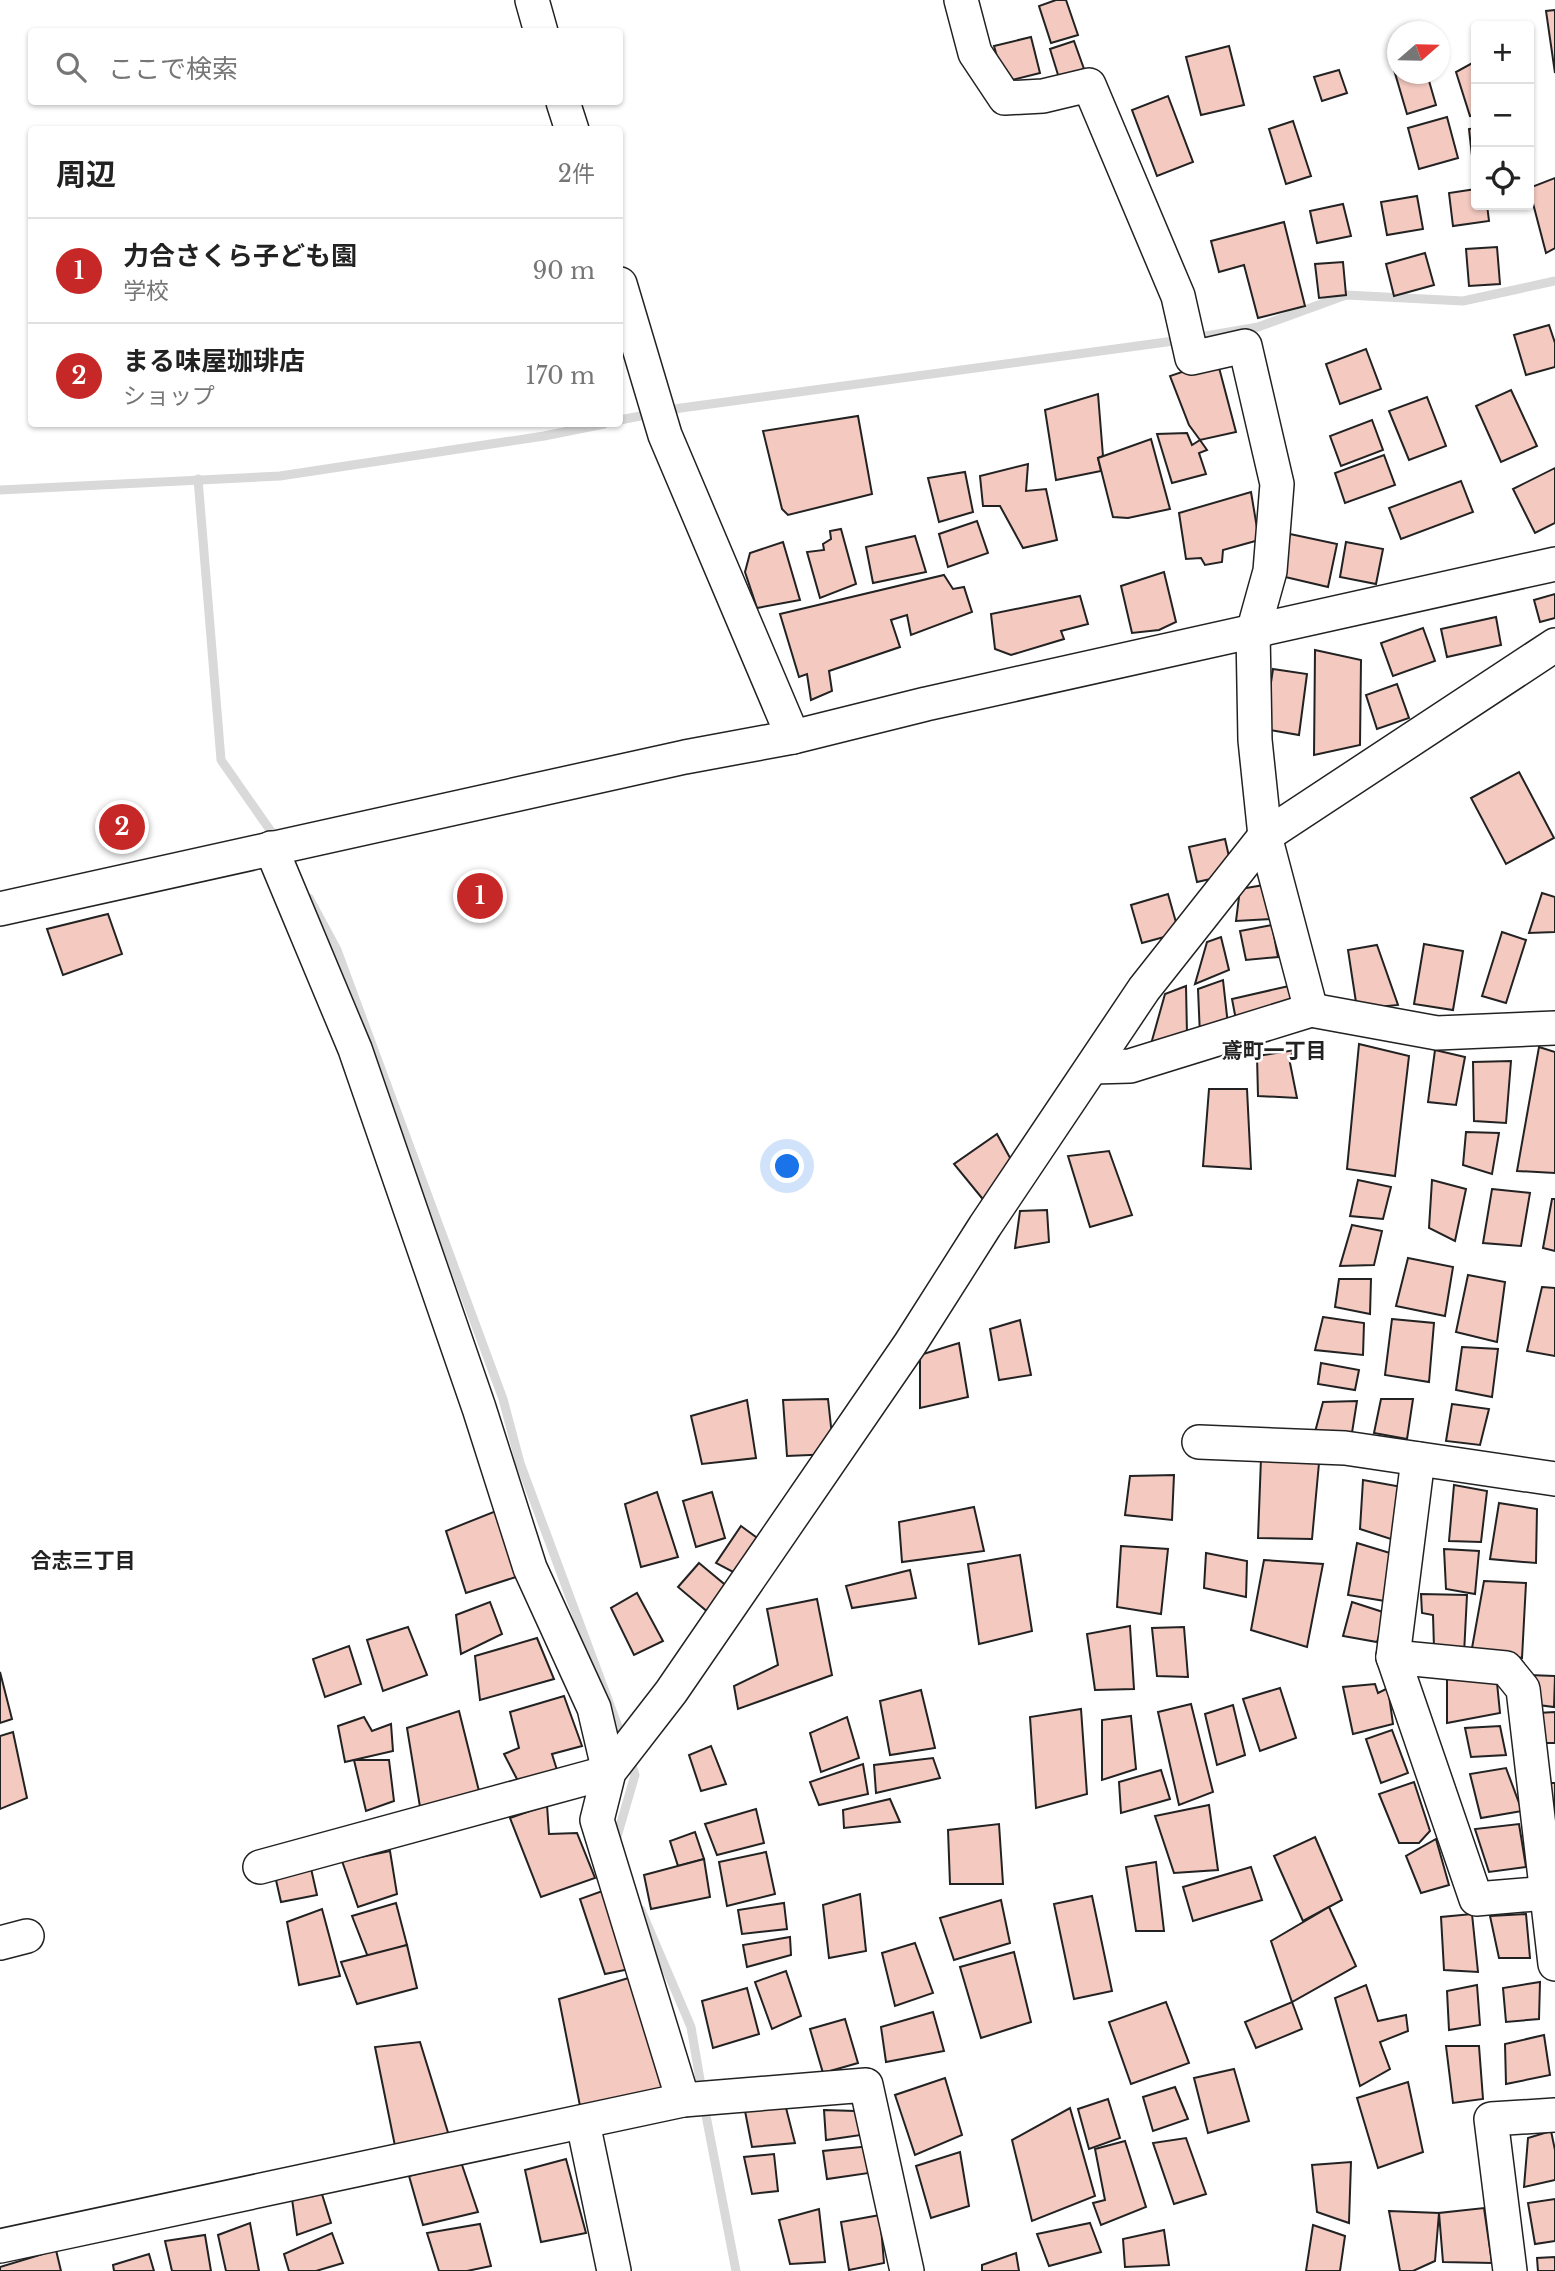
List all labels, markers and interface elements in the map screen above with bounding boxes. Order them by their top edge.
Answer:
north arrow [1387,21,1450,84]
map controls [1471,21,1534,210]
button: + [1471,21,1534,84]
search box [28,28,623,105]
icon: search [52,48,90,86]
text: ここで検索 [108,53,238,85]
button: − [1471,84,1534,147]
button: locate [1471,147,1534,210]
text: 周辺 [56,156,116,193]
text: 2件 [558,160,595,188]
text: 力合さくら子ども園 [123,240,357,272]
text: 1 [74,257,84,285]
text: 90 m [533,257,595,285]
text: 学校 [123,277,169,305]
text: まる味屋珈琲店 [123,345,305,377]
text: 2 [72,362,86,390]
text: 170 m [525,362,595,390]
text: ショップ [123,382,215,410]
pin: 2 [99,801,145,853]
pin: 1 [457,870,503,922]
district label: 鳶町一丁目 [1222,1038,1327,1064]
your location [770,1149,804,1183]
district label: 合志三丁目 [31,1548,136,1574]

